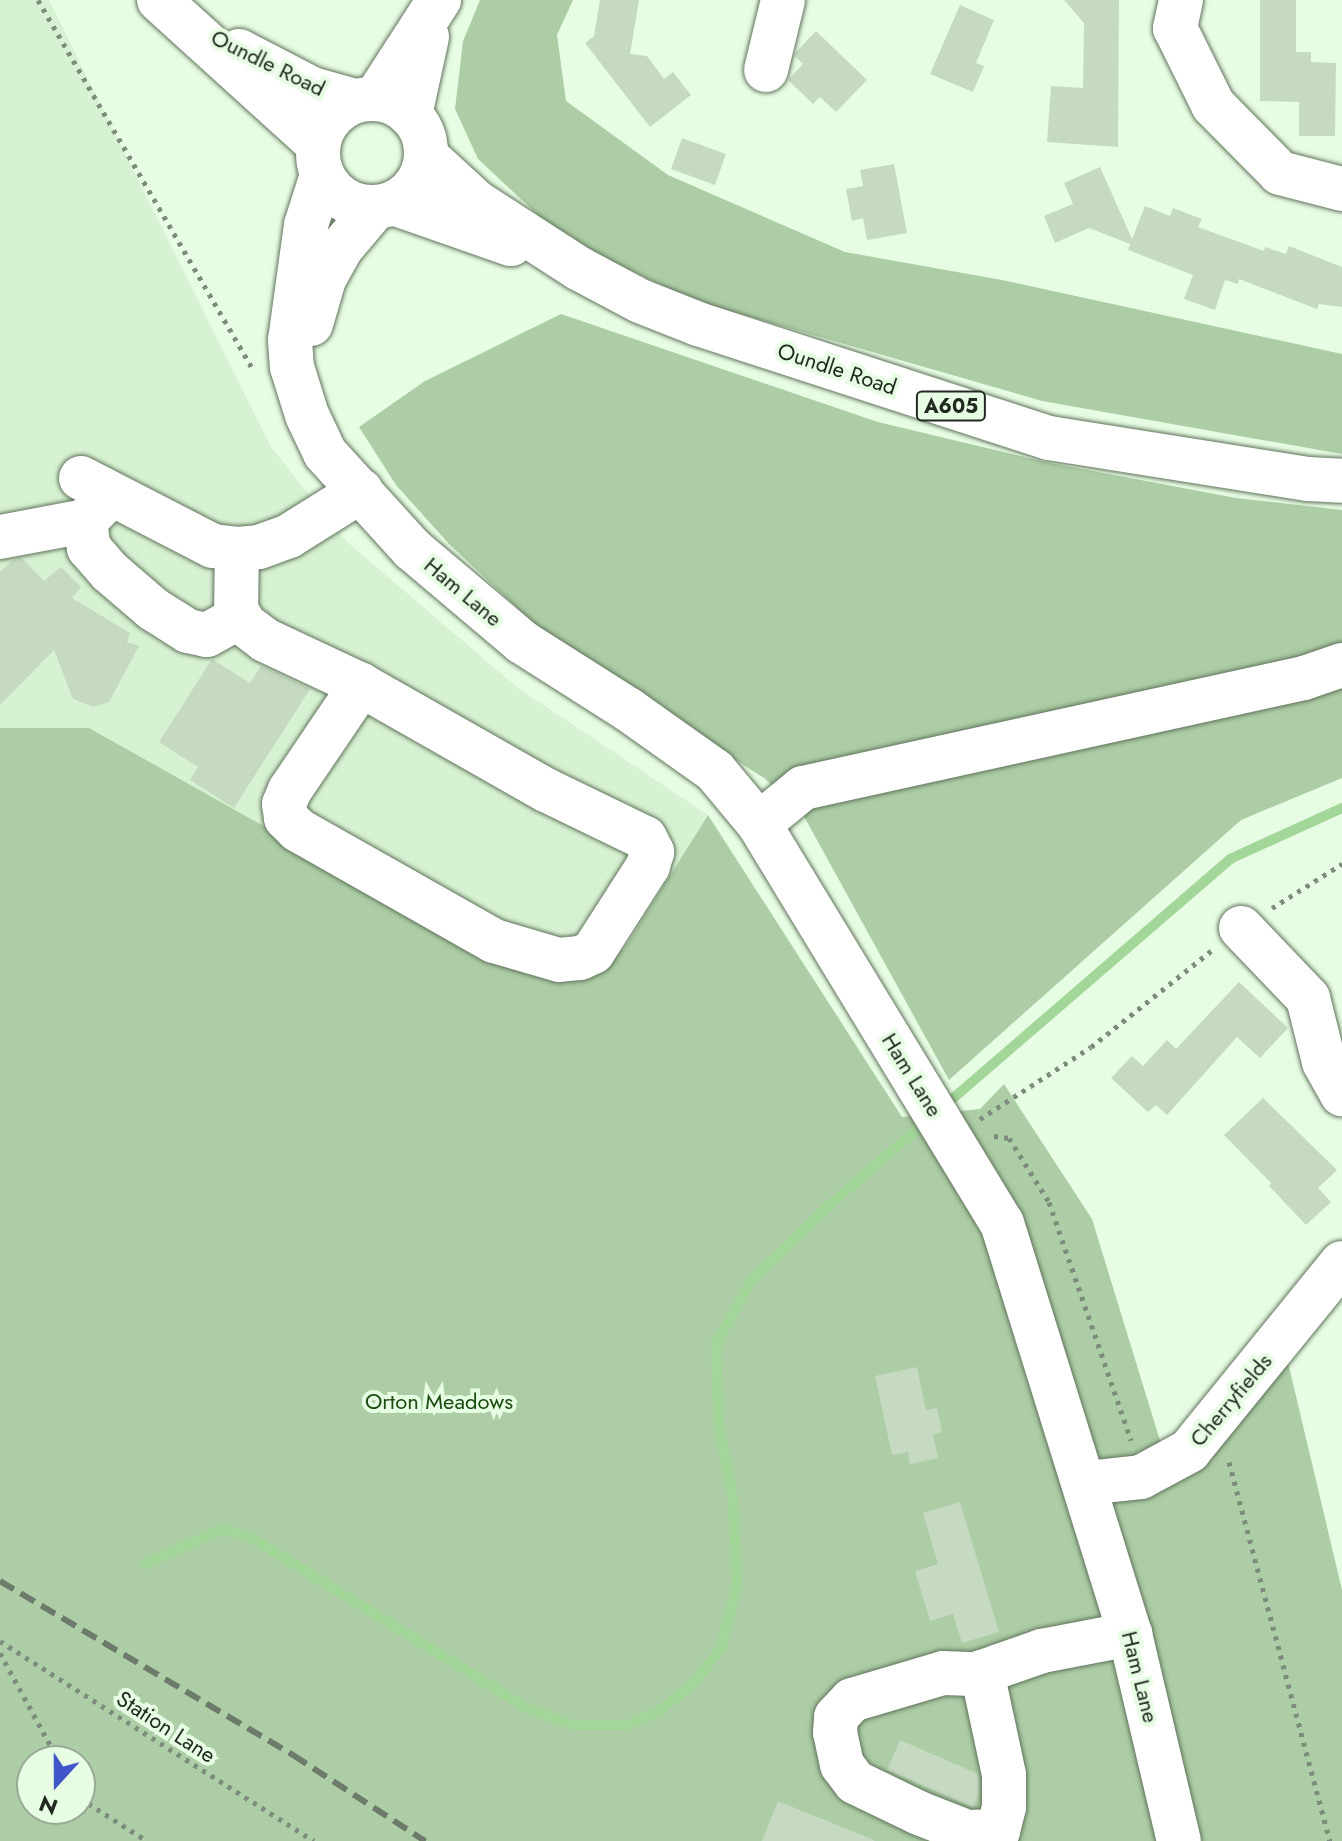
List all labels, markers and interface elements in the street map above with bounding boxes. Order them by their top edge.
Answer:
street label: Oundle Road [207,24,329,102]
street label: Oundle Road [774,337,900,401]
road number: A605 [915,390,987,422]
street label: Ham Lane [419,552,507,632]
street label: Ham Lane [876,1028,948,1122]
street label: Cherryfields [1185,1348,1277,1452]
park label: Orton Meadows [365,1389,513,1415]
street label: Ham Lane [1116,1628,1164,1726]
street label: Station Lane [112,1685,220,1769]
north arrow [16,1745,96,1825]
text: N [34,1787,62,1824]

